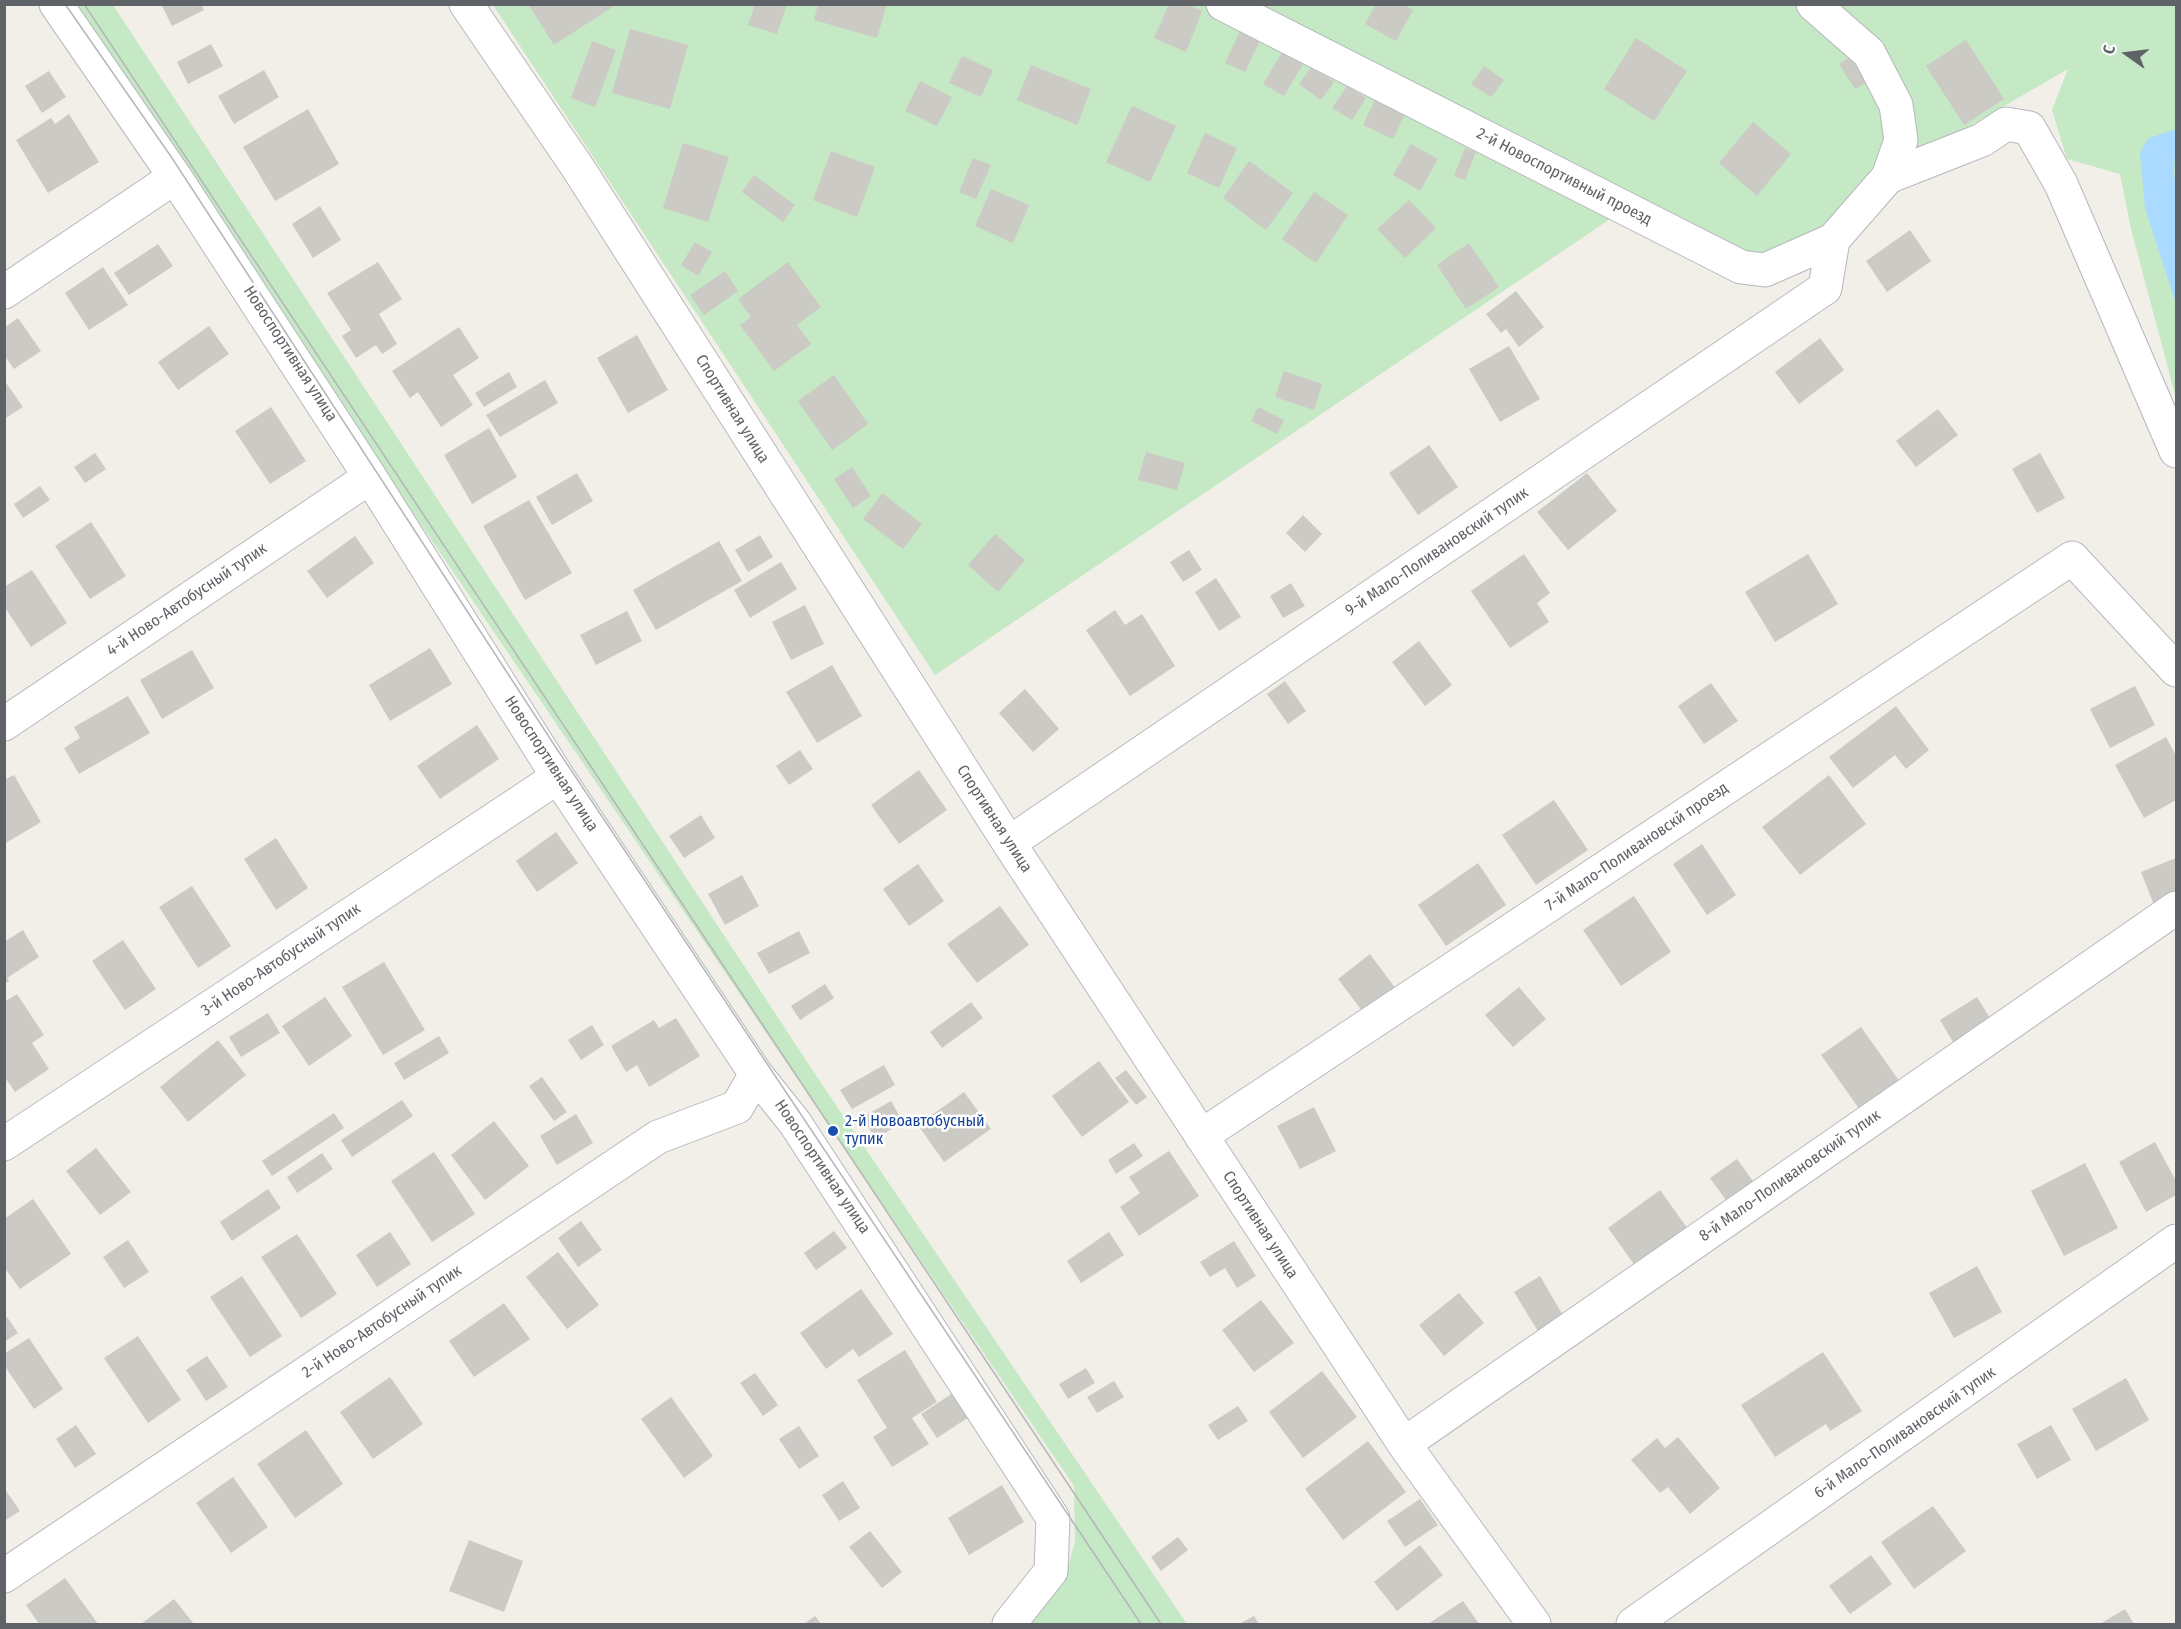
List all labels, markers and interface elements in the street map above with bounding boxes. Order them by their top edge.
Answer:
north arrow [2097,24,2157,84]
text: С [2099,43,2119,56]
street label: 2-й Новоспортивный проезд [1473,124,1655,230]
street label: Новоспортивная улица [239,283,341,425]
street label: Спортивная улица [691,351,773,467]
street label: 9-й Мало-Поливановский тупик [1342,483,1532,621]
street label: 4-й Ново-Автобусный тупик [103,539,271,661]
street label: Новоспортивная улица [500,693,602,835]
street label: Спортивная улица [952,762,1036,876]
street label: 7-й Мало-Поливановскй проезд [1542,779,1732,915]
street label: 3-й Ново-Автобусный тупик [198,899,364,1021]
street label: Новоспортивная улица [770,1096,874,1238]
street label: 8-й Мало-Поливановский тупик [1696,1106,1884,1246]
place label: 2-й Новоавтобусный тупик [845,1112,985,1150]
marker: 2-й Новоавтобусный тупик [826,1124,840,1138]
street label: Спортивная улица [1218,1168,1302,1282]
street label: 2-й Ново-Автобусный тупик [299,1261,465,1383]
street label: 6-й Мало-Поливановский тупик [1811,1363,1999,1503]

